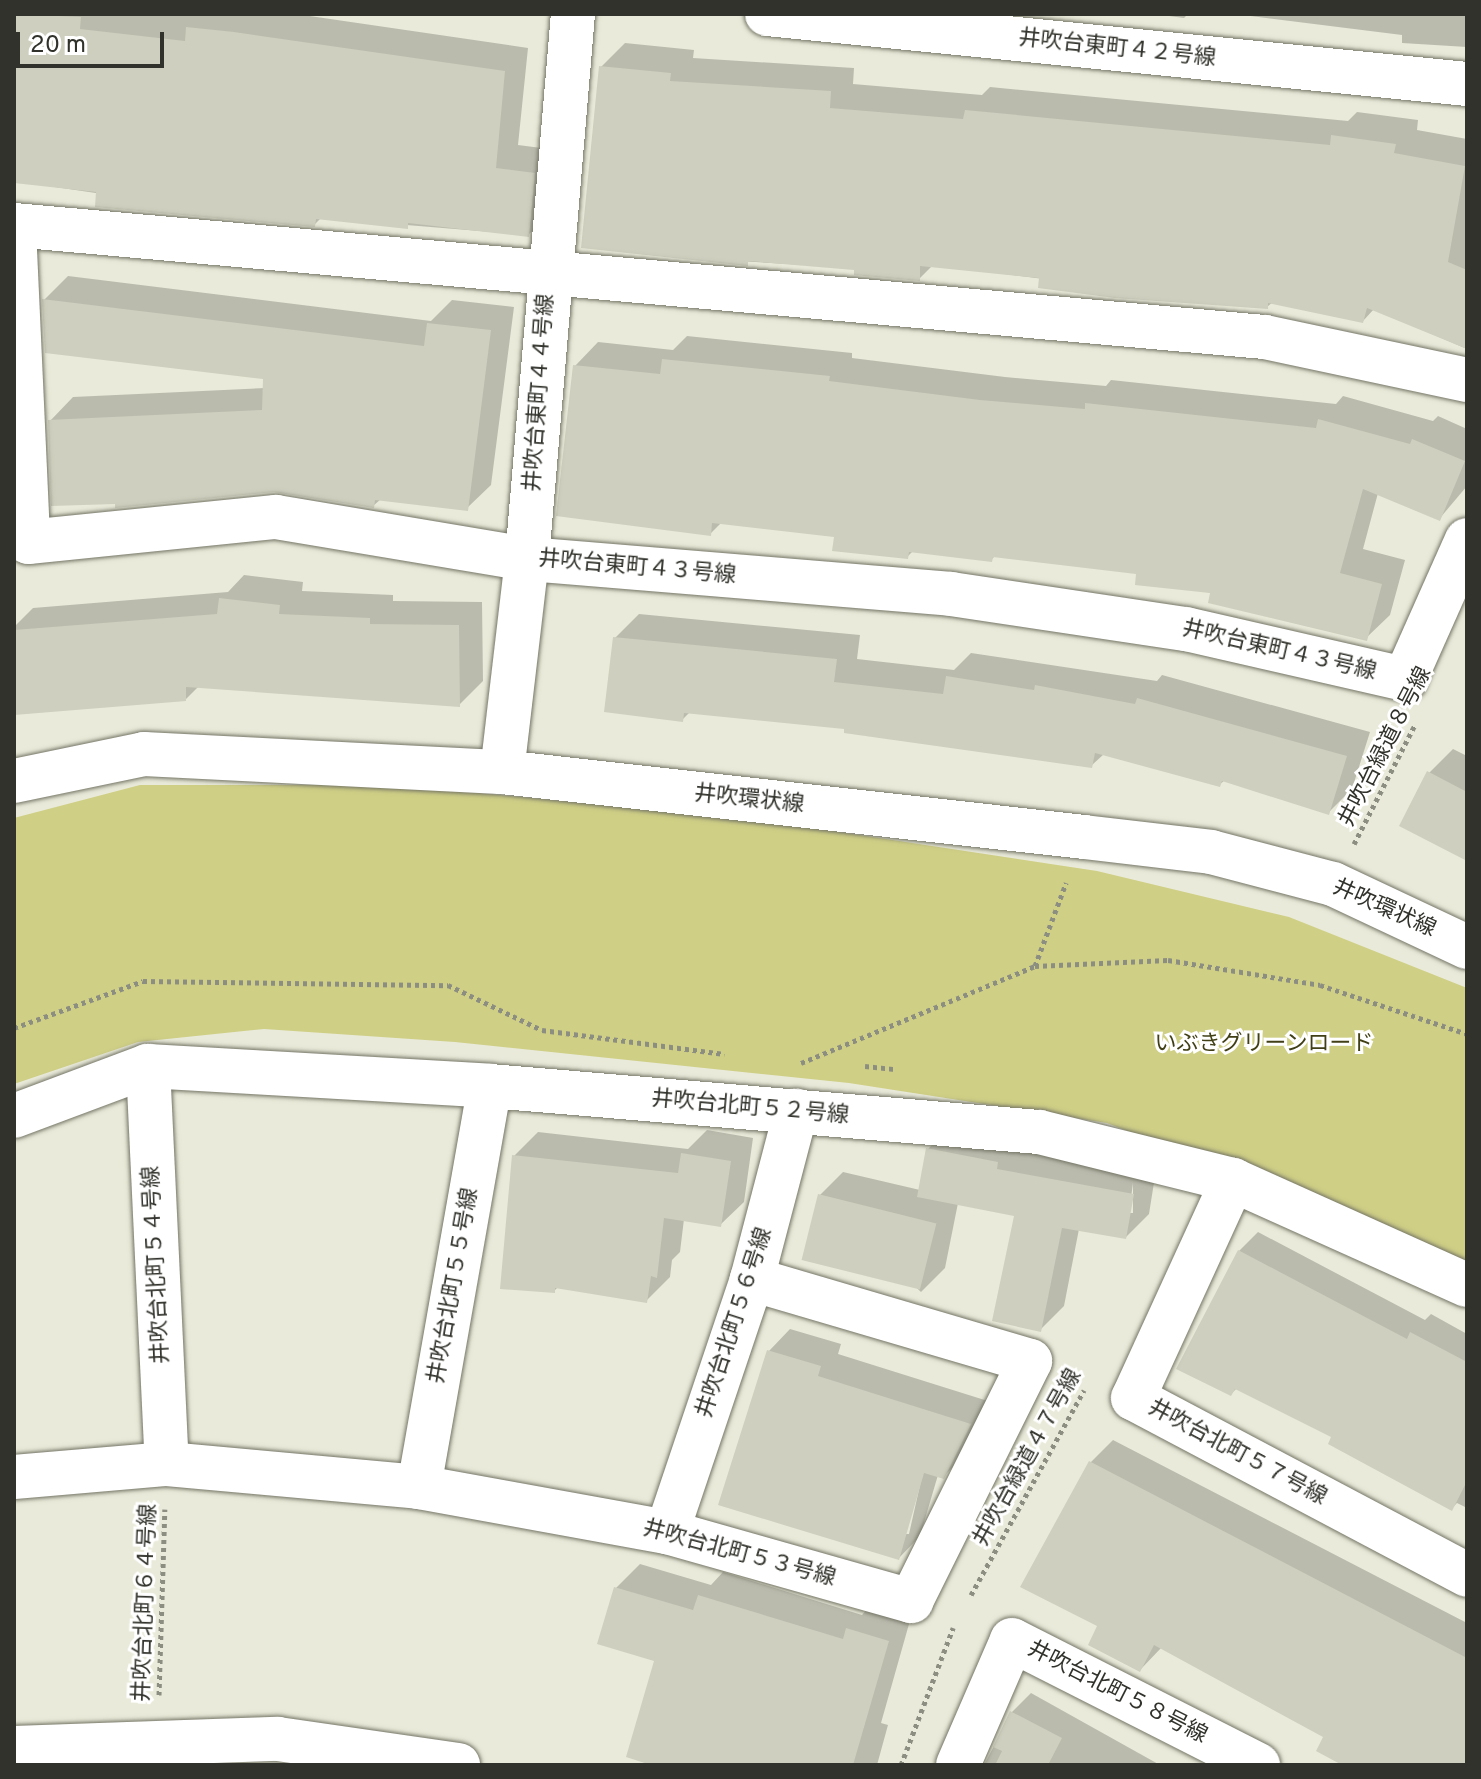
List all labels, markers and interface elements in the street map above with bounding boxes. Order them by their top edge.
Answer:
scale bar [20,16,168,66]
street label: 井吹台東町４２号線 [1017,26,1217,72]
text: 20 m [30,31,86,61]
street label: 井吹台東町４４号線 [520,293,560,493]
street label: 井吹台東町４３号線 [537,546,737,590]
street label: 井吹台東町４３号線 [1180,616,1378,686]
street label: 井吹台緑道８号線 [1334,663,1438,831]
street label: 井吹環状線 [693,781,805,819]
street label: 井吹環状線 [1328,875,1440,943]
park label: いぶきグリーンロード [1154,1032,1374,1058]
street label: 井吹台北町５２号線 [650,1086,850,1130]
street label: 井吹台北町５４号線 [139,1165,175,1365]
street label: 井吹台北町５５号線 [424,1186,484,1386]
street label: 井吹台北町５６号線 [692,1225,778,1421]
street label: 井吹台緑道４７号線 [968,1365,1088,1551]
street label: 井吹台北町５７号線 [1143,1395,1331,1511]
street label: 井吹台北町６４号線 [129,1504,163,1702]
street label: 井吹台北町５３号線 [640,1516,838,1592]
street label: 井吹台北町５８号線 [1023,1636,1211,1750]

